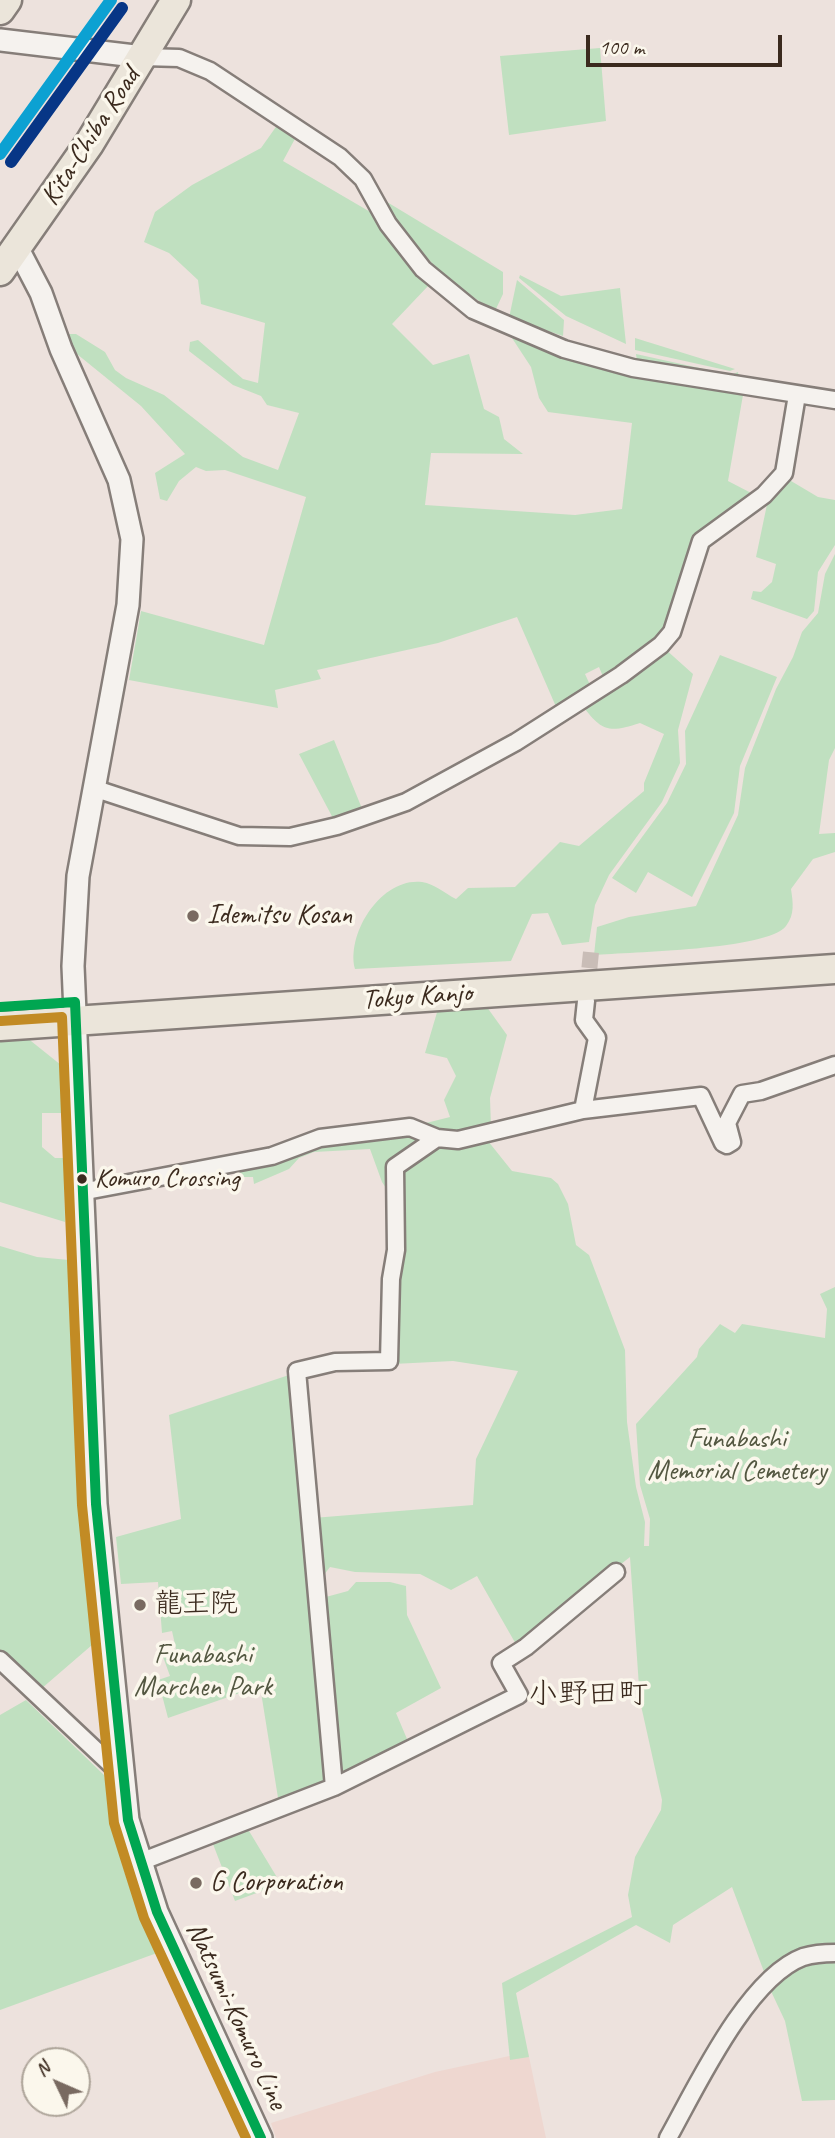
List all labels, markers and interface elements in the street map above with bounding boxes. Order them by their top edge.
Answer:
scale bar [590,21,786,65]
text: 100 m [599,34,644,60]
street label: Kita-Chiba Road [34,62,148,212]
place label: Idemitsu Kosan [207,899,352,933]
marker: Idemitsu Kosan [185,908,201,924]
street label: Tokyo Kanjo [361,976,473,1018]
place label: Komuro Crossing [95,1163,239,1195]
marker: Komuro Crossing [75,1172,89,1186]
park label: Funabashi Memorial Cemetery [648,1423,826,1489]
place label: 龍王院 [154,1588,238,1622]
marker: 龍王院 [132,1597,148,1613]
park label: Funabashi Marchen Park [134,1639,272,1705]
district label: 小野田町 [528,1677,648,1713]
place label: G Corporation [210,1866,343,1900]
marker: G Corporation [188,1875,204,1891]
street label: Natsumi-Komuro Line [178,1917,294,2115]
north arrow [21,2047,91,2117]
text: N [30,2056,55,2081]

